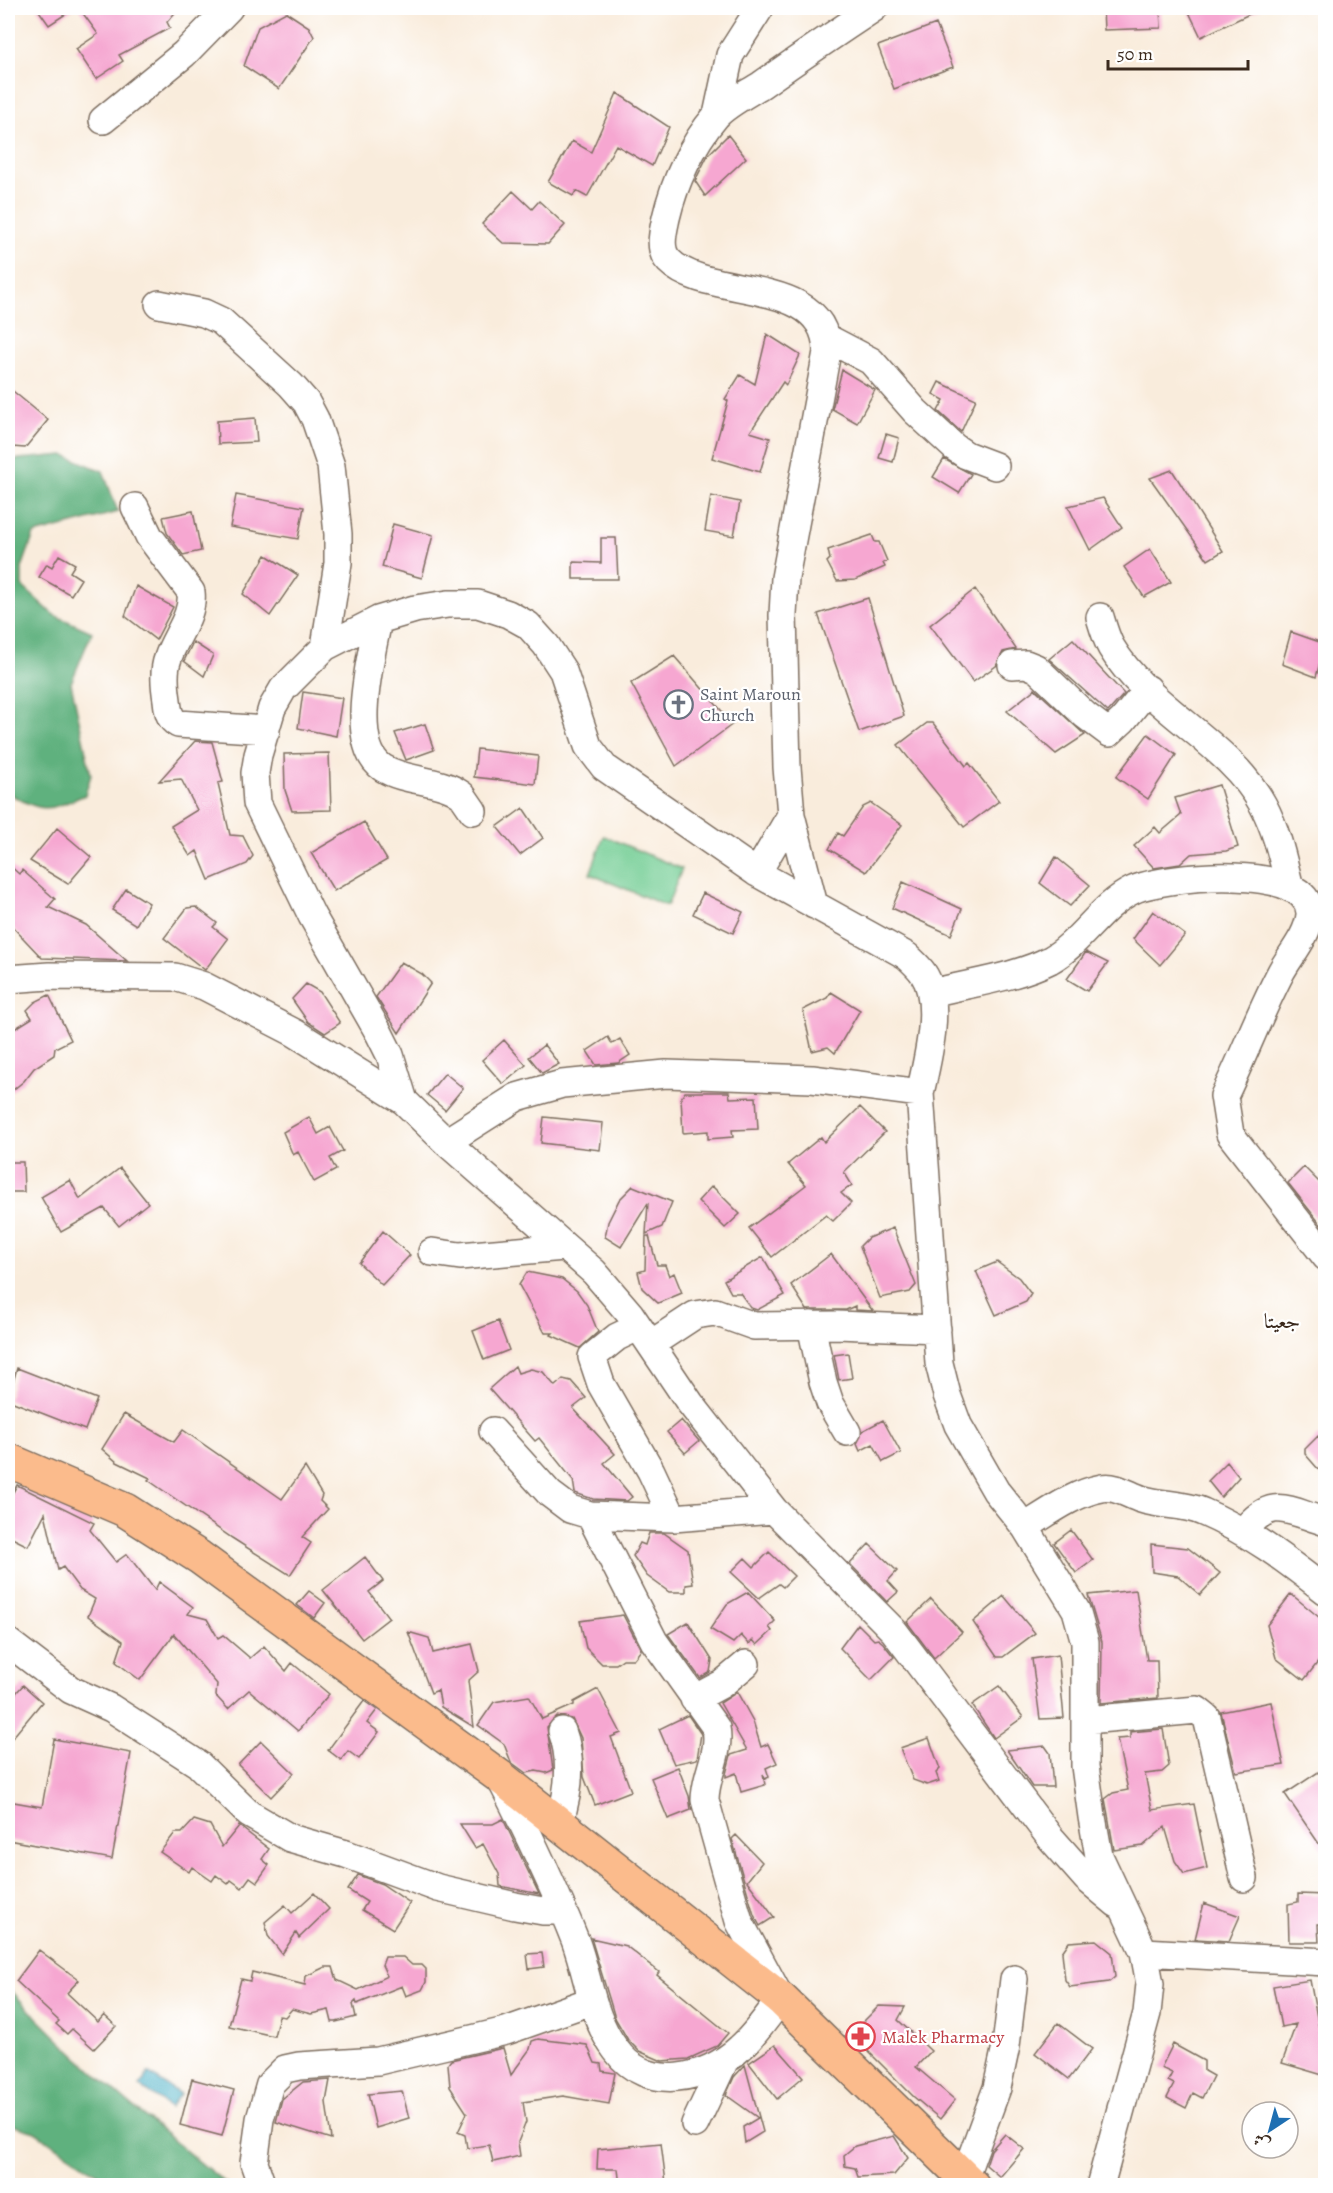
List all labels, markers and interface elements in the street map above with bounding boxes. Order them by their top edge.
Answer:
scale bar [1108,33,1248,71]
text: 50 m [1117,42,1153,66]
place label: Saint Maroun Church [700,682,801,727]
church icon: Saint Maroun Church [663,688,695,720]
district label: جعيتا [1264,1307,1300,1335]
pharmacy icon: Malek Pharmacy [845,2021,877,2053]
place label: Malek Pharmacy [882,2025,1005,2049]
north arrow [1240,2100,1300,2160]
text: ش [1249,2128,1275,2155]

